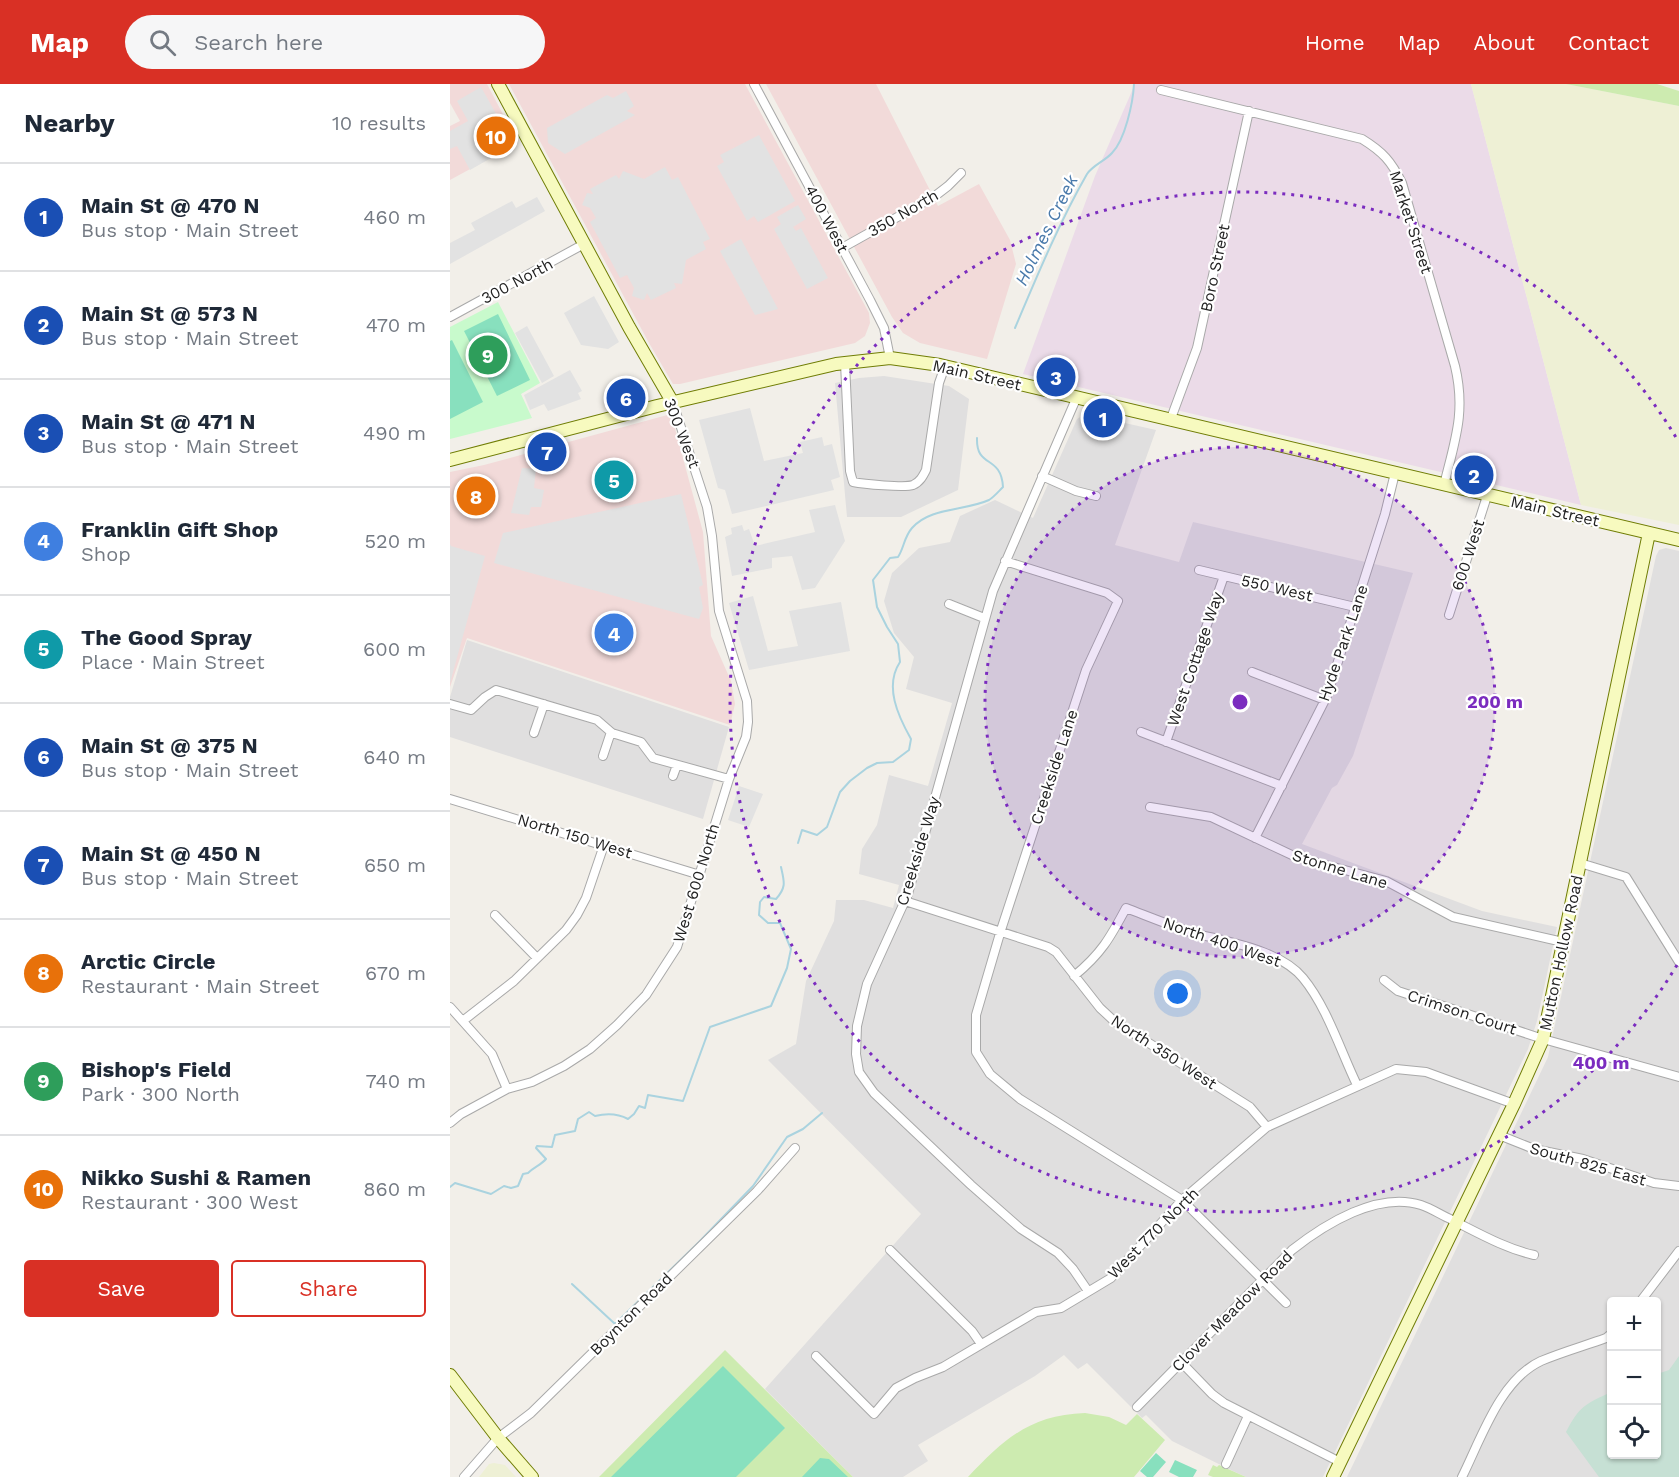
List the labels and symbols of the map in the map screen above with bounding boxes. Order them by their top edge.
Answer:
pin: 10 [476,113,516,158]
street label: Market Street [1385,168,1437,276]
water label: Holmes Creek [1010,170,1082,289]
street label: 400 West [801,182,853,256]
street label: 350 North [865,185,941,241]
street label: Boro Street [1196,222,1234,314]
street label: 300 North [478,254,556,308]
pin: 9 [468,332,507,378]
pin: 3 [1036,354,1076,400]
street label: Main Street [931,356,1023,394]
pin: 6 [606,376,645,420]
street label: 300 West [660,395,704,471]
pin: 1 [1084,396,1122,440]
pin: 7 [528,430,566,475]
pin: 2 [1454,452,1494,498]
pin: 5 [594,458,634,502]
pin: 8 [456,474,496,518]
street label: Main Street [1509,492,1601,530]
street label: 600 West [1448,517,1489,593]
street label: 550 West [1239,571,1315,606]
street label: Hyde Park Lane [1314,582,1372,704]
street label: West Cottage Way [1163,589,1227,729]
pin: 4 [594,610,634,656]
text: 200 m [1467,691,1523,712]
centre of rings [1230,692,1250,712]
street label: Creekside Lane [1026,707,1082,827]
street label: Creekside Way [892,793,944,908]
street label: North 150 West [515,810,635,863]
street label: West 600 North [669,821,723,945]
street label: Stonne Lane [1290,845,1390,893]
street label: Mutton Hollow Road [1535,873,1587,1033]
street label: North 400 West [1161,913,1284,971]
your location [1163,979,1192,1008]
street label: Crimson Court [1405,985,1519,1039]
street label: North 350 West [1108,1011,1221,1093]
text: 400 m [1573,1052,1629,1073]
street label: South 825 East [1528,1138,1649,1190]
street label: West 770 North [1104,1184,1202,1282]
street label: Clover Meadow Road [1168,1247,1296,1375]
street label: Boynton Road [586,1269,676,1359]

